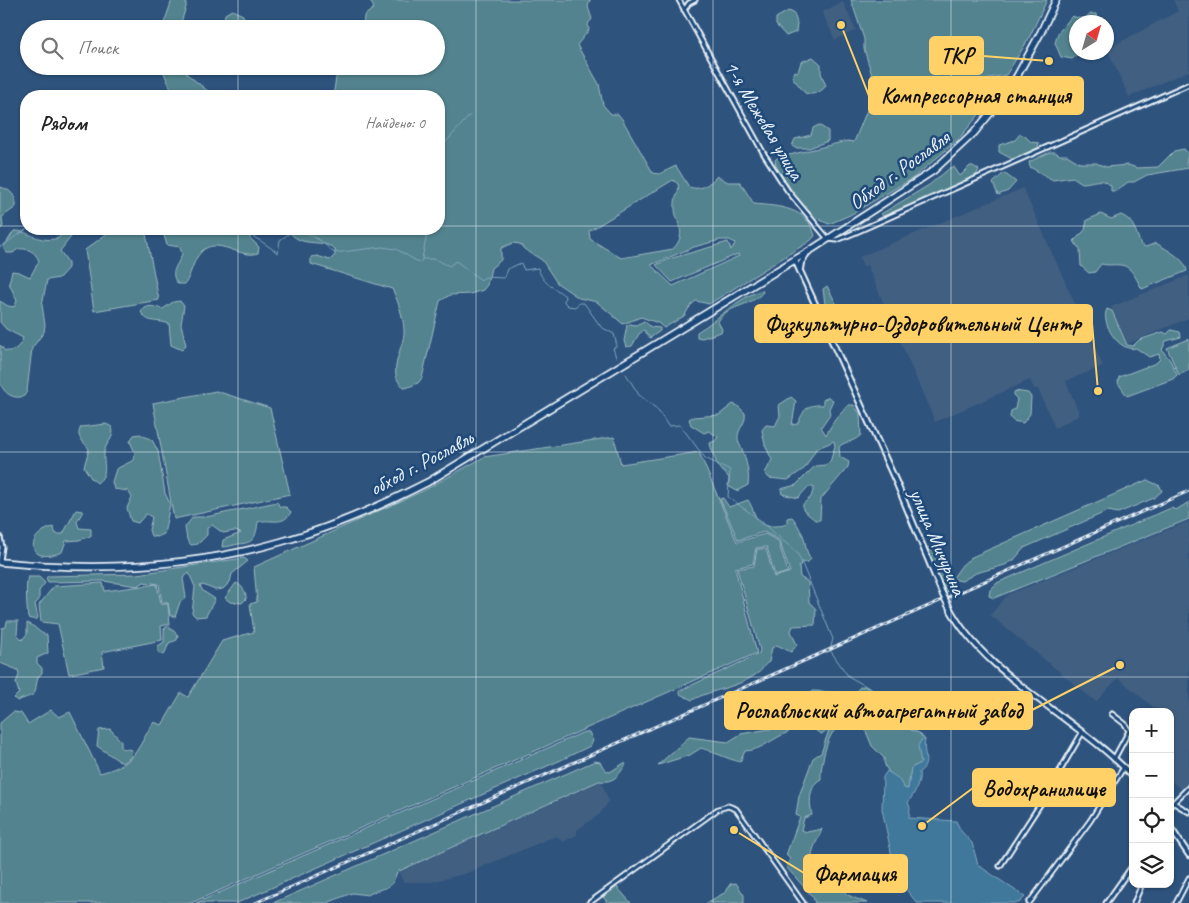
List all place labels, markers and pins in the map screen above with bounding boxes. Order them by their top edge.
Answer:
callout: ТКР [930,37,983,74]
callout: Компрессорная станция [869,77,1083,114]
callout: Физкультурно-Оздоровительный Центр [755,305,1092,342]
callout: Рославльский автоагрегатный завод [725,692,1032,729]
callout: Водохранилище [973,769,1115,806]
callout: Фармация [804,855,907,892]

